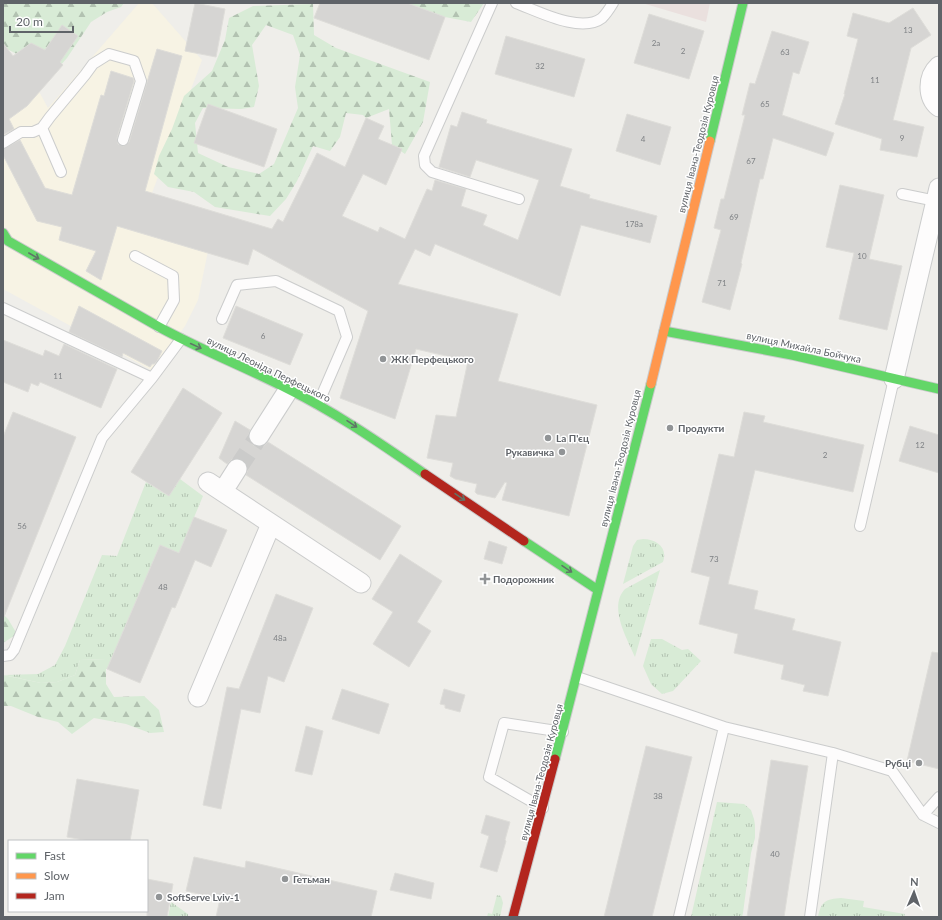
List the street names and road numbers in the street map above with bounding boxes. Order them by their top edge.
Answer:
street label: вулиця Івана-Теодозія Куровця [675,74,721,214]
street label: вулиця Михайла Бойчука [746,329,862,365]
street label: вулиця Леоніда Перфецького [205,334,333,404]
street label: вулиця Івана-Теодозія Куровця [597,388,643,528]
street label: вулиця Івана-Теодозія Куровця [517,702,565,842]

